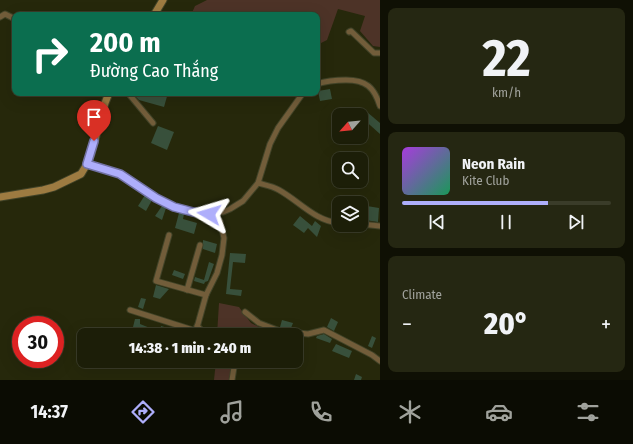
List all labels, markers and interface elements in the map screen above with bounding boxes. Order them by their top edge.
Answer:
text: 200 m [90,26,161,59]
text: 22 [482,27,531,90]
icon: right [24,28,76,80]
text: Đường Cao Thắng [90,60,218,82]
text: km/h [492,85,521,100]
pin [77,100,111,141]
icon: arrive [83,106,105,128]
north arrow [332,108,368,144]
map controls [332,108,368,232]
button: search [332,152,368,188]
text: Neon Rain [462,155,525,173]
text: Kite Club [462,173,509,188]
position arrow [188,193,230,235]
button: layers [332,196,368,232]
icon: previous [426,211,448,233]
icon: pause [495,211,517,233]
icon: next [565,211,587,233]
text: Climate [402,287,442,302]
text: 20° [484,306,529,342]
text: − [402,311,412,338]
text: + [601,311,611,338]
speed limit sign: 30 [12,316,64,368]
text: 14:38 · 1 min · 240 m [129,339,251,357]
icon: directions [129,398,157,426]
icon: music [218,398,246,426]
icon: phone [307,398,335,426]
icon: climate [396,398,424,426]
icon: car [485,398,513,426]
icon: filters [574,398,602,426]
text: 14:37 [31,401,68,423]

